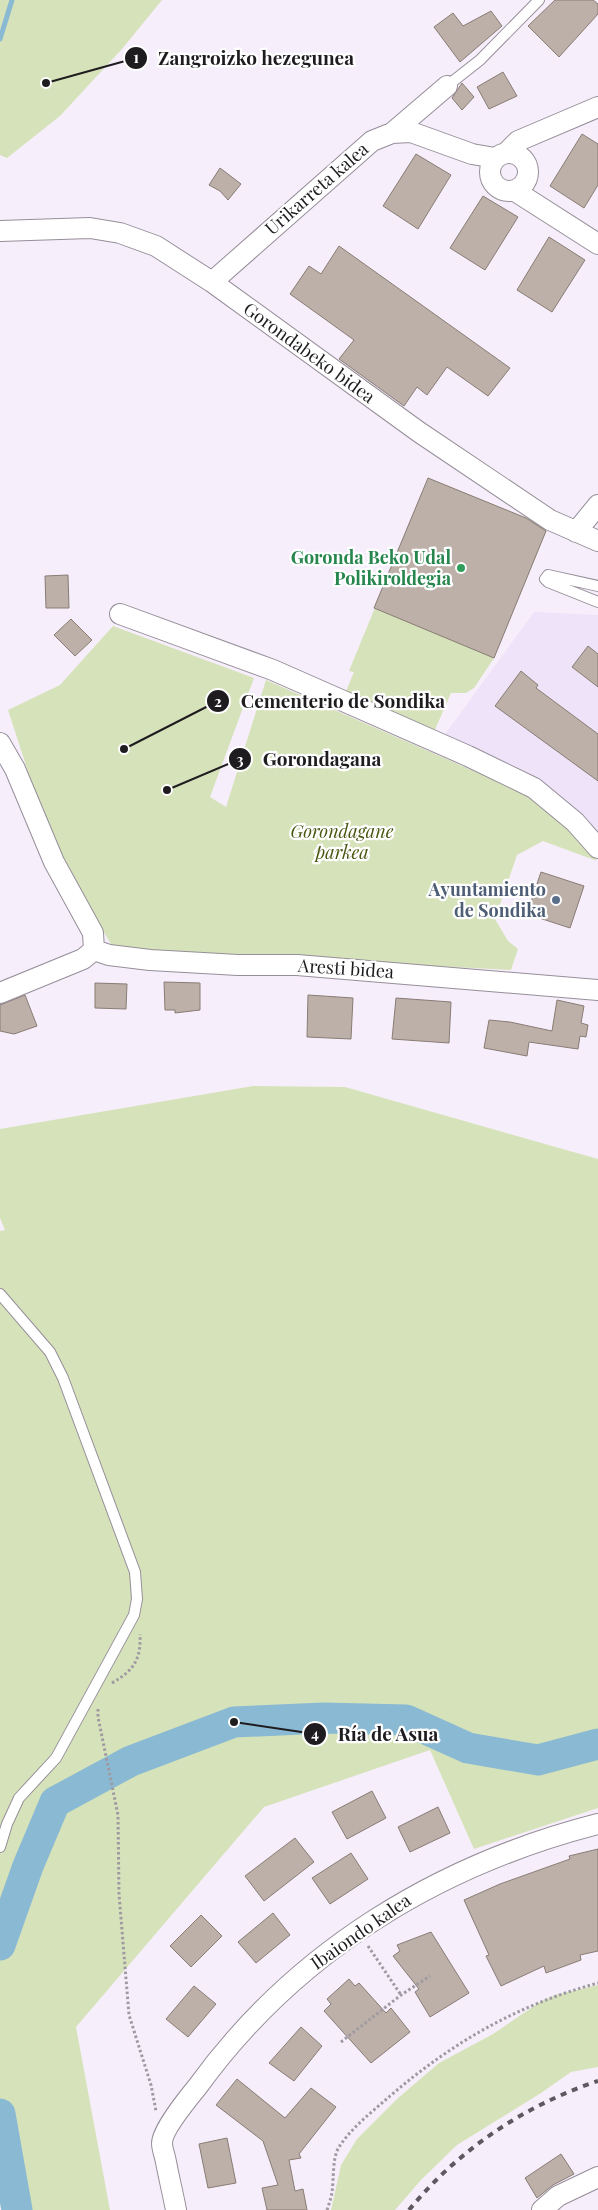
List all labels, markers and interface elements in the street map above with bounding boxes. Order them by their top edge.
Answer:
callout: Zangroizko hezegunea [123,41,364,75]
text: Zangroizko hezegunea [158,44,354,70]
text: 1 [133,47,139,67]
street label: Urikarreta kalea [260,137,373,240]
street label: Gorondabeko bidea [239,296,380,408]
place label: Goronda Beko Udal Polikiroldegia [291,545,452,590]
marker: Goronda Beko Udal Polikiroldegia [455,562,467,574]
callout: Cementerio de Sondika [206,684,455,718]
text: Cementerio de Sondika [241,687,445,713]
text: 2 [214,691,222,711]
callout: Gorondagana [227,742,391,776]
text: Gorondagana [263,745,381,771]
text: 3 [236,749,244,769]
park label: Gorondagane parkea [291,819,394,864]
place label: Ayuntamiento de Sondika [428,877,547,922]
marker: Ayuntamiento de Sondika [550,894,562,906]
street label: Aresti bidea [296,953,395,983]
callout: Ría de Asua [302,1717,449,1751]
text: Ría de Asua [338,1720,439,1746]
text: 4 [311,1723,319,1743]
street label: Ibaiondo kalea [306,1888,415,1975]

